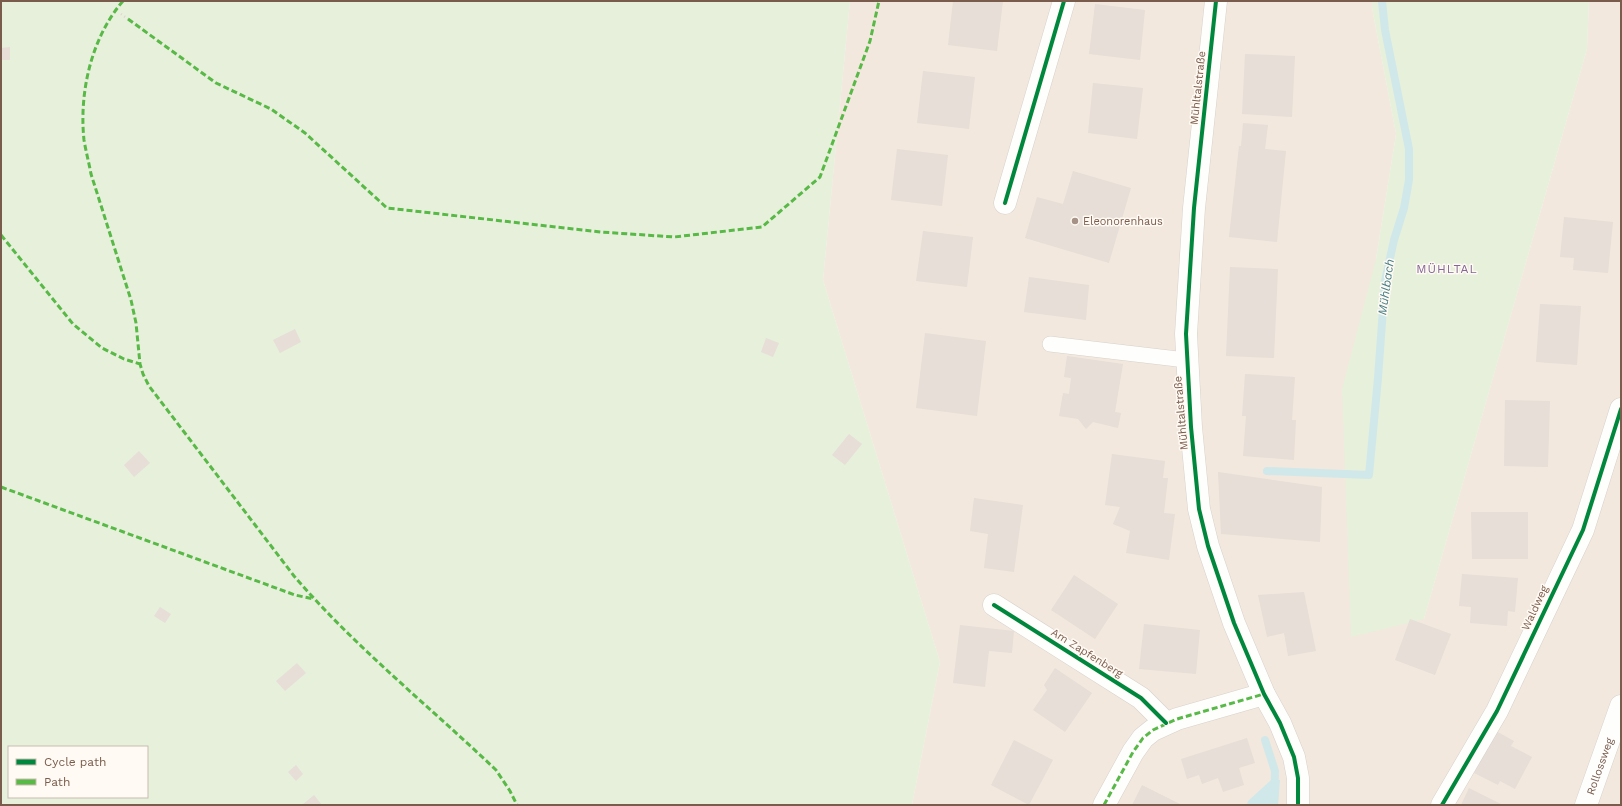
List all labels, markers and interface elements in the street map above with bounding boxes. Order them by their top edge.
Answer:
street label: Mühltalstraße [1188,50,1208,126]
place label: Eleonorenhaus [1083,215,1163,228]
marker: Eleonorenhaus [1070,216,1080,226]
water label: Mühlbach [1375,258,1397,316]
district label: MÜHLTAL [1416,262,1478,276]
street label: Mühltalstraße [1171,375,1191,451]
street label: Waldweg [1519,583,1551,632]
street label: Am Zapfenberg [1049,626,1125,680]
street label: Rollossweg [1584,736,1616,797]
legend [8,746,148,798]
text: Cycle path [44,755,106,769]
text: Path [44,775,70,789]

